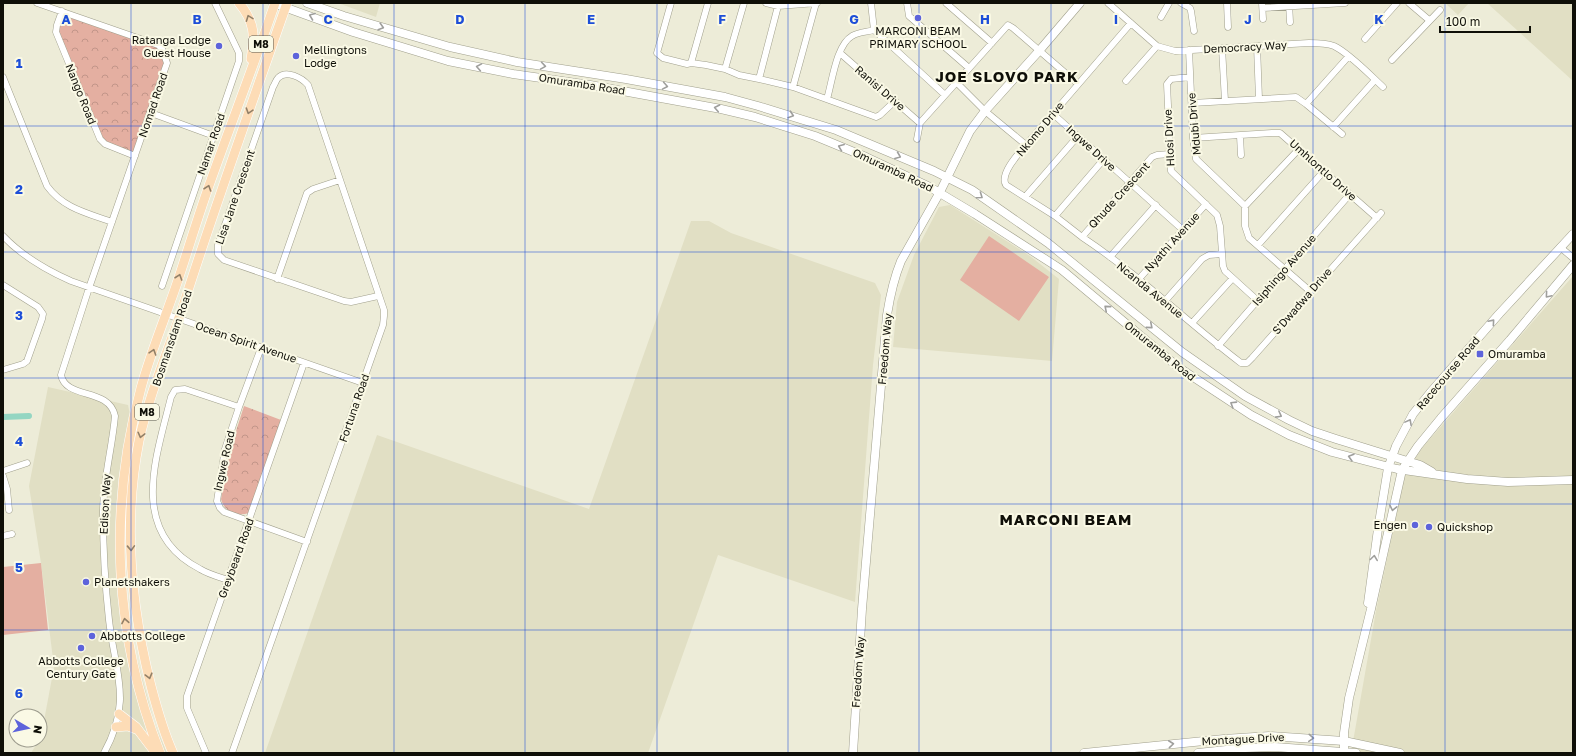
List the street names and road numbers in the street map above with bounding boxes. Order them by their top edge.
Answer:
road number: M8 [249,36,273,52]
street label: Democracy Way [1203,38,1287,55]
street label: Nango Road [63,62,100,126]
street label: Ranisi Drive [853,62,908,113]
street label: Omuramba Road [538,70,626,97]
street label: Nomad Road [135,71,170,139]
street label: Mdubi Drive [1184,92,1203,156]
street label: Nkomo Drive [1013,99,1066,159]
street label: Hlosi Drive [1161,109,1176,167]
street label: Namar Road [194,111,227,176]
street label: Ingwe Drive [1064,122,1119,173]
street label: Umhlontlo Drive [1287,136,1359,203]
street label: Omuramba Road [851,145,936,194]
street label: Lisa Jane Crescent [212,148,257,246]
street label: Qhude Crescent [1085,159,1152,231]
street label: Nyathi Avenue [1141,209,1202,274]
street label: Isiphingo Avenue [1249,231,1318,308]
street label: Ncanda Avenue [1114,259,1186,320]
street label: S'Dwadwa Drive [1269,265,1334,337]
street label: Bosmansdam Road [149,288,194,388]
street label: Freedom Way [875,313,894,385]
street label: Ocean Spirit Avenue [194,318,298,365]
street label: Omuramba Road [1122,318,1198,383]
street label: Racecourse Road [1413,333,1482,412]
street label: Fortuna Road [336,372,371,444]
road number: M8 [135,404,159,420]
street label: Ingwe Road [210,429,237,492]
street label: Edison Way [96,473,113,535]
street label: Greybeard Road [215,516,256,600]
street label: Freedom Way [849,636,866,708]
street label: Montague Drive [1201,730,1285,747]

